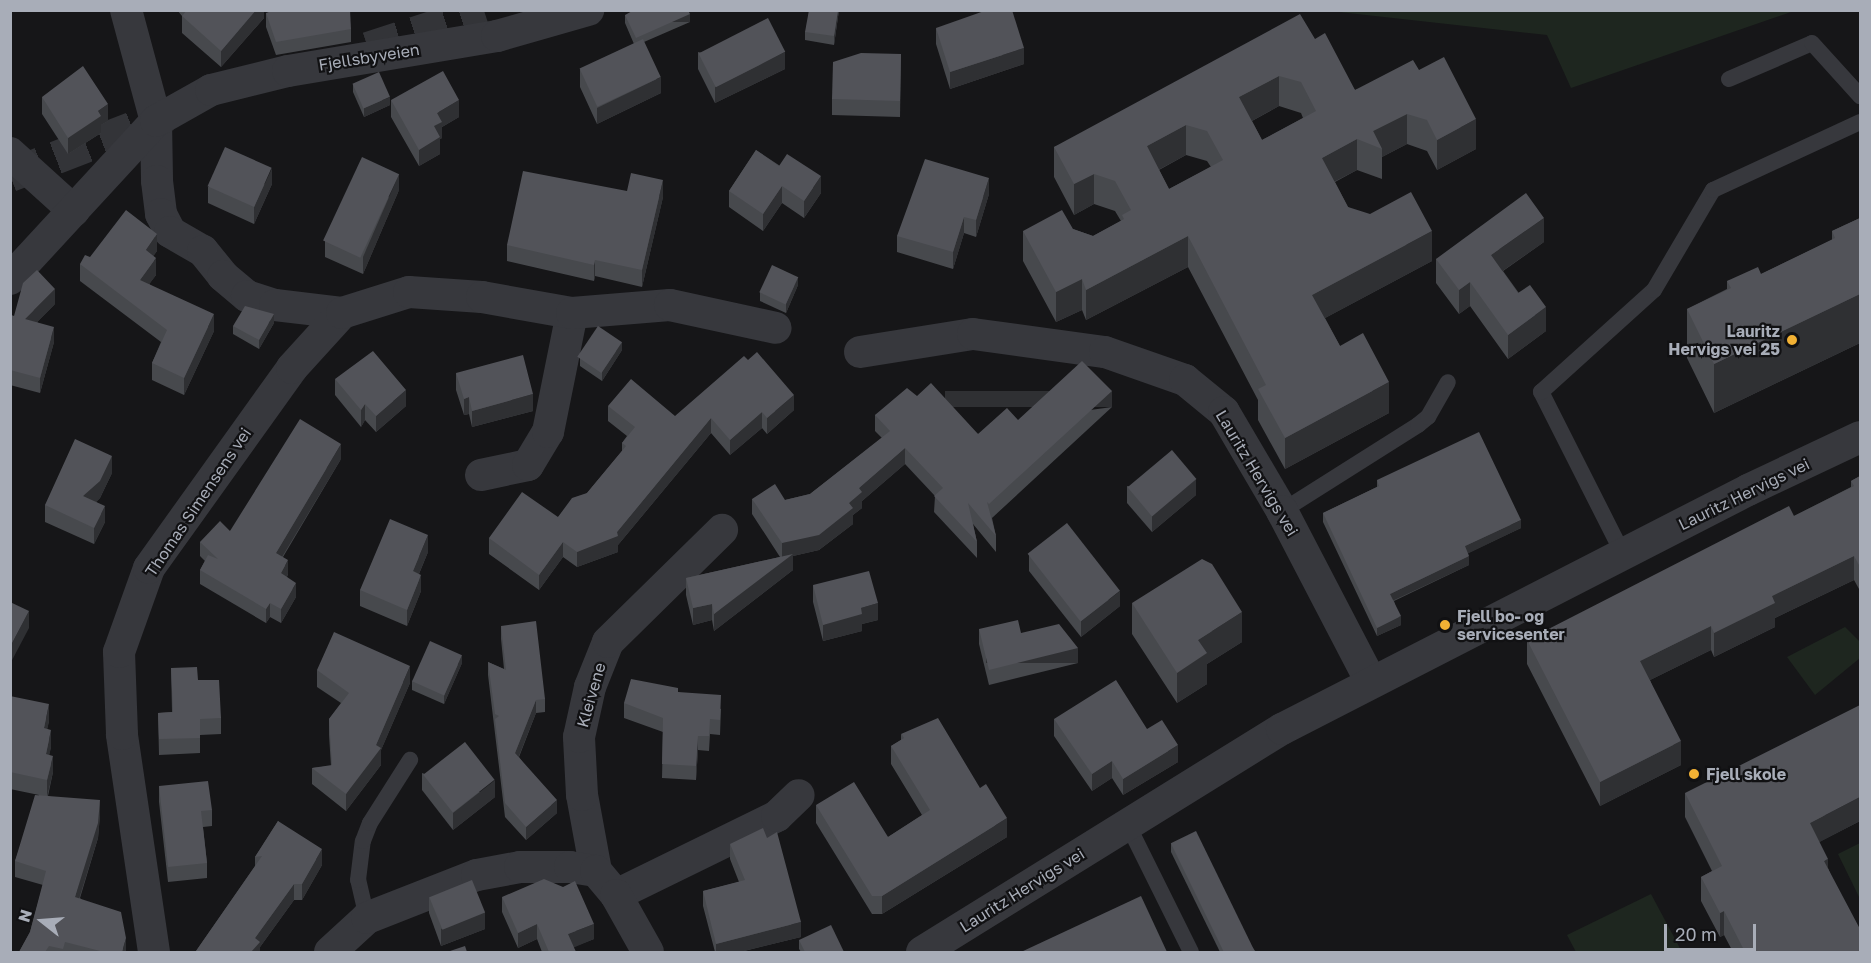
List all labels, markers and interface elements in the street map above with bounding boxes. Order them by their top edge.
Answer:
street label: Fjellsbyveien [317,40,421,74]
place label: Lauritz Hervigs vei 25 [1668,321,1780,359]
marker: Lauritz Hervigs vei 25 [1785,333,1799,347]
street label: Lauritz Hervigs vei [1212,407,1302,539]
street label: Thomas Simensens vei [141,424,255,580]
street label: Lauritz Hervigs vei [1675,454,1813,534]
place label: Fjell bo- og servicesenter [1457,606,1565,644]
marker: Fjell bo- og servicesenter [1438,618,1452,632]
street label: Kleivene [573,660,609,730]
place label: Fjell skole [1706,764,1786,784]
marker: Fjell skole [1687,767,1701,781]
street label: Lauritz Hervigs vei [956,844,1088,936]
north arrow [12,891,72,951]
text: N [13,907,36,924]
scale bar [1667,912,1758,950]
text: 20 m [1675,923,1717,945]

